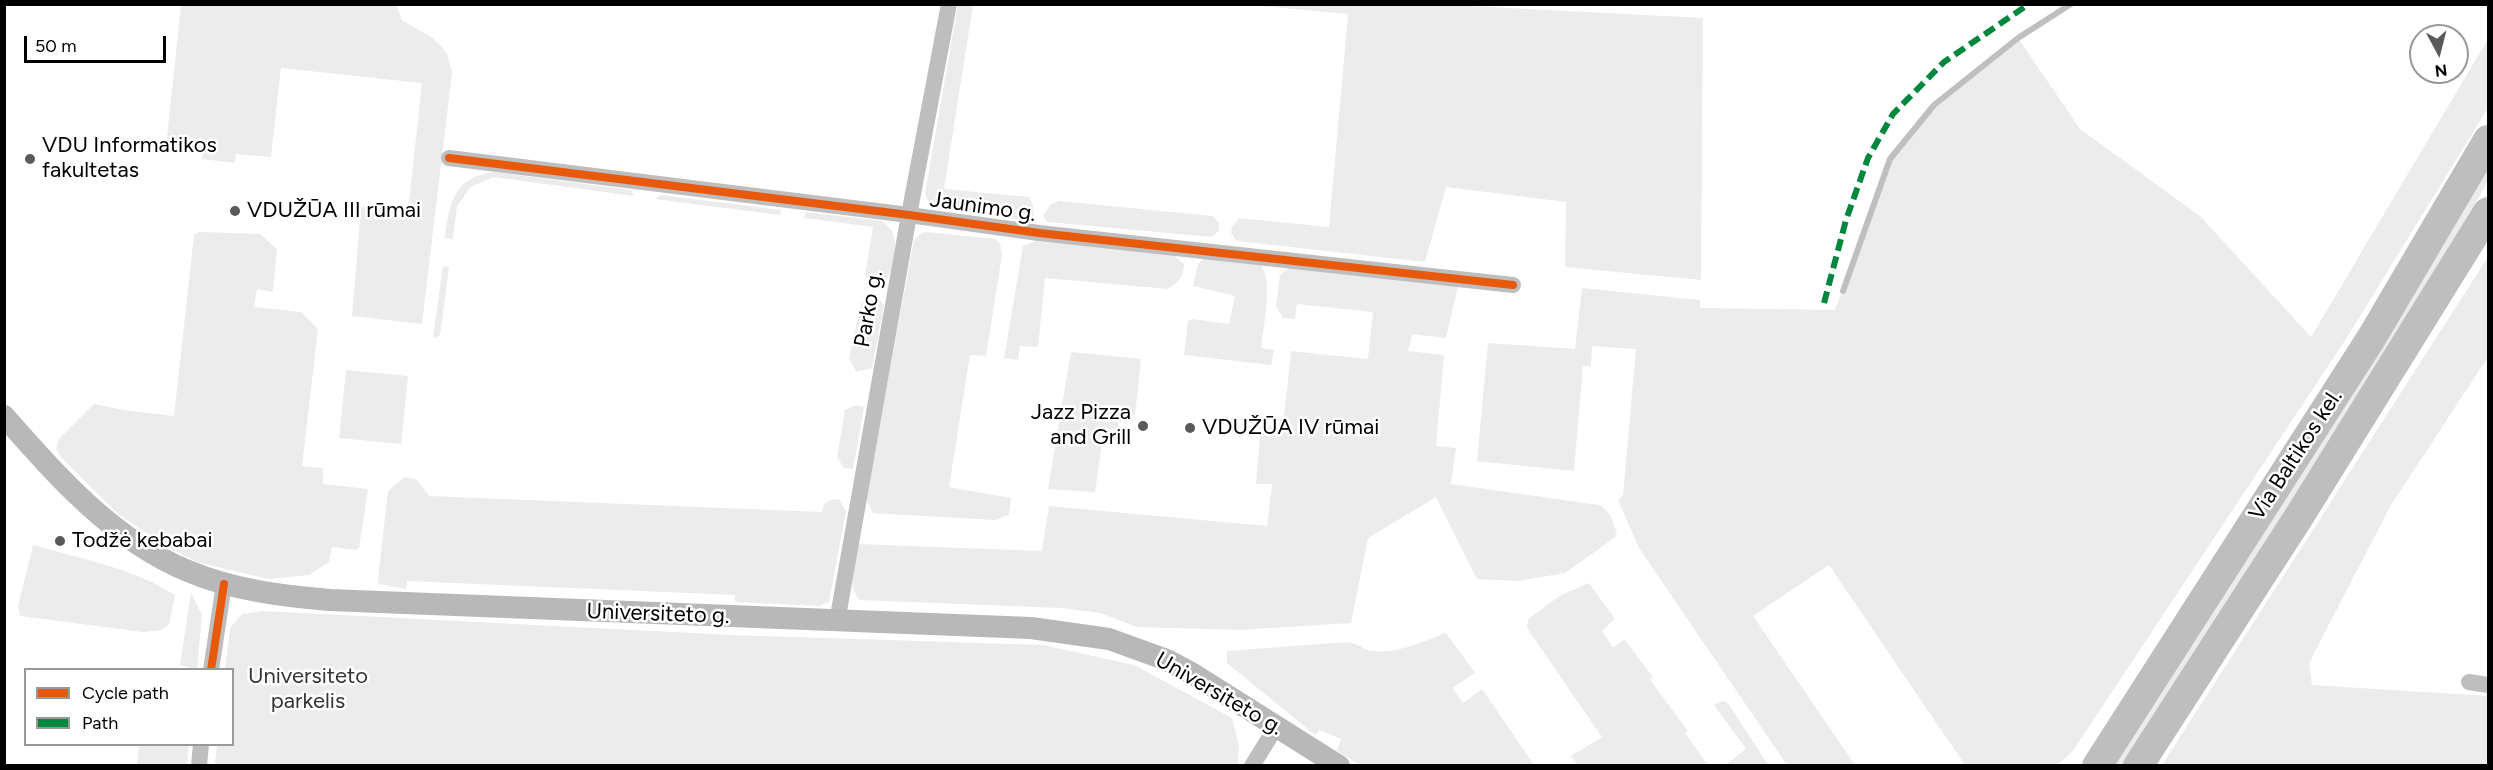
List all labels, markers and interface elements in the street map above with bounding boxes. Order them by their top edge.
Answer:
scale bar [27,24,170,62]
north arrow [2409,24,2469,84]
text: 50 m [35,35,77,57]
text: N [2434,60,2448,81]
place label: VDU Informatikos fakultetas [42,133,217,184]
marker: VDU Informatikos fakultetas [23,152,37,166]
street label: Jaunimo g. [928,187,1038,227]
place label: VDUŽŪA III rūmai [247,198,421,224]
marker: VDUŽŪA III rūmai [228,204,242,218]
street label: Parko g. [849,269,889,349]
street label: Via Baltikos kel. [2244,385,2348,525]
place label: Jazz Pizza and Grill [1031,400,1131,452]
place label: VDUŽŪA IV rūmai [1202,415,1379,441]
marker: Jazz Pizza and Grill [1136,419,1150,433]
marker: VDUŽŪA IV rūmai [1183,421,1197,435]
place label: Todžė kebabai [72,528,212,554]
marker: Todžė kebabai [53,534,67,548]
street label: Universiteto g. [586,598,730,630]
street label: Universiteto g. [1150,647,1288,741]
park label: Universiteto parkelis [248,664,368,716]
legend [24,668,234,746]
text: Cycle path [82,682,169,704]
text: Path [82,712,118,734]

